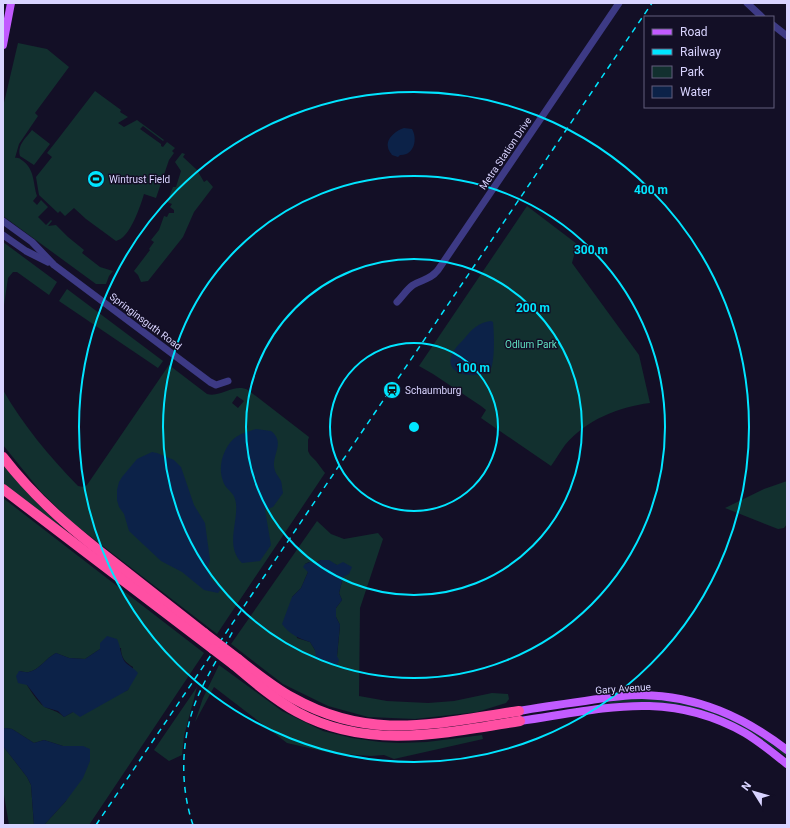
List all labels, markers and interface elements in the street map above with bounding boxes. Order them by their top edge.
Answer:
legend [644,16,774,108]
text: Road [680,25,708,39]
text: Railway [680,45,721,59]
text: Park [680,65,705,79]
text: Water [680,85,711,99]
street label: Metra Station Drive [477,115,534,192]
sports icon: Wintrust Field [86,169,106,189]
place label: Wintrust Field [109,174,170,185]
text: 400 m [634,183,668,197]
text: 300 m [574,243,608,257]
street label: Springinsguth Road [108,291,184,352]
text: 200 m [516,301,550,315]
park label: Odlum Park [505,339,558,350]
text: 100 m [456,361,490,375]
station icon: Schaumburg [382,380,402,400]
place label: Schaumburg [405,385,461,396]
centre of rings [407,420,421,434]
street label: Gary Avenue [595,681,651,696]
north arrow [734,772,774,812]
text: N [739,779,754,793]

